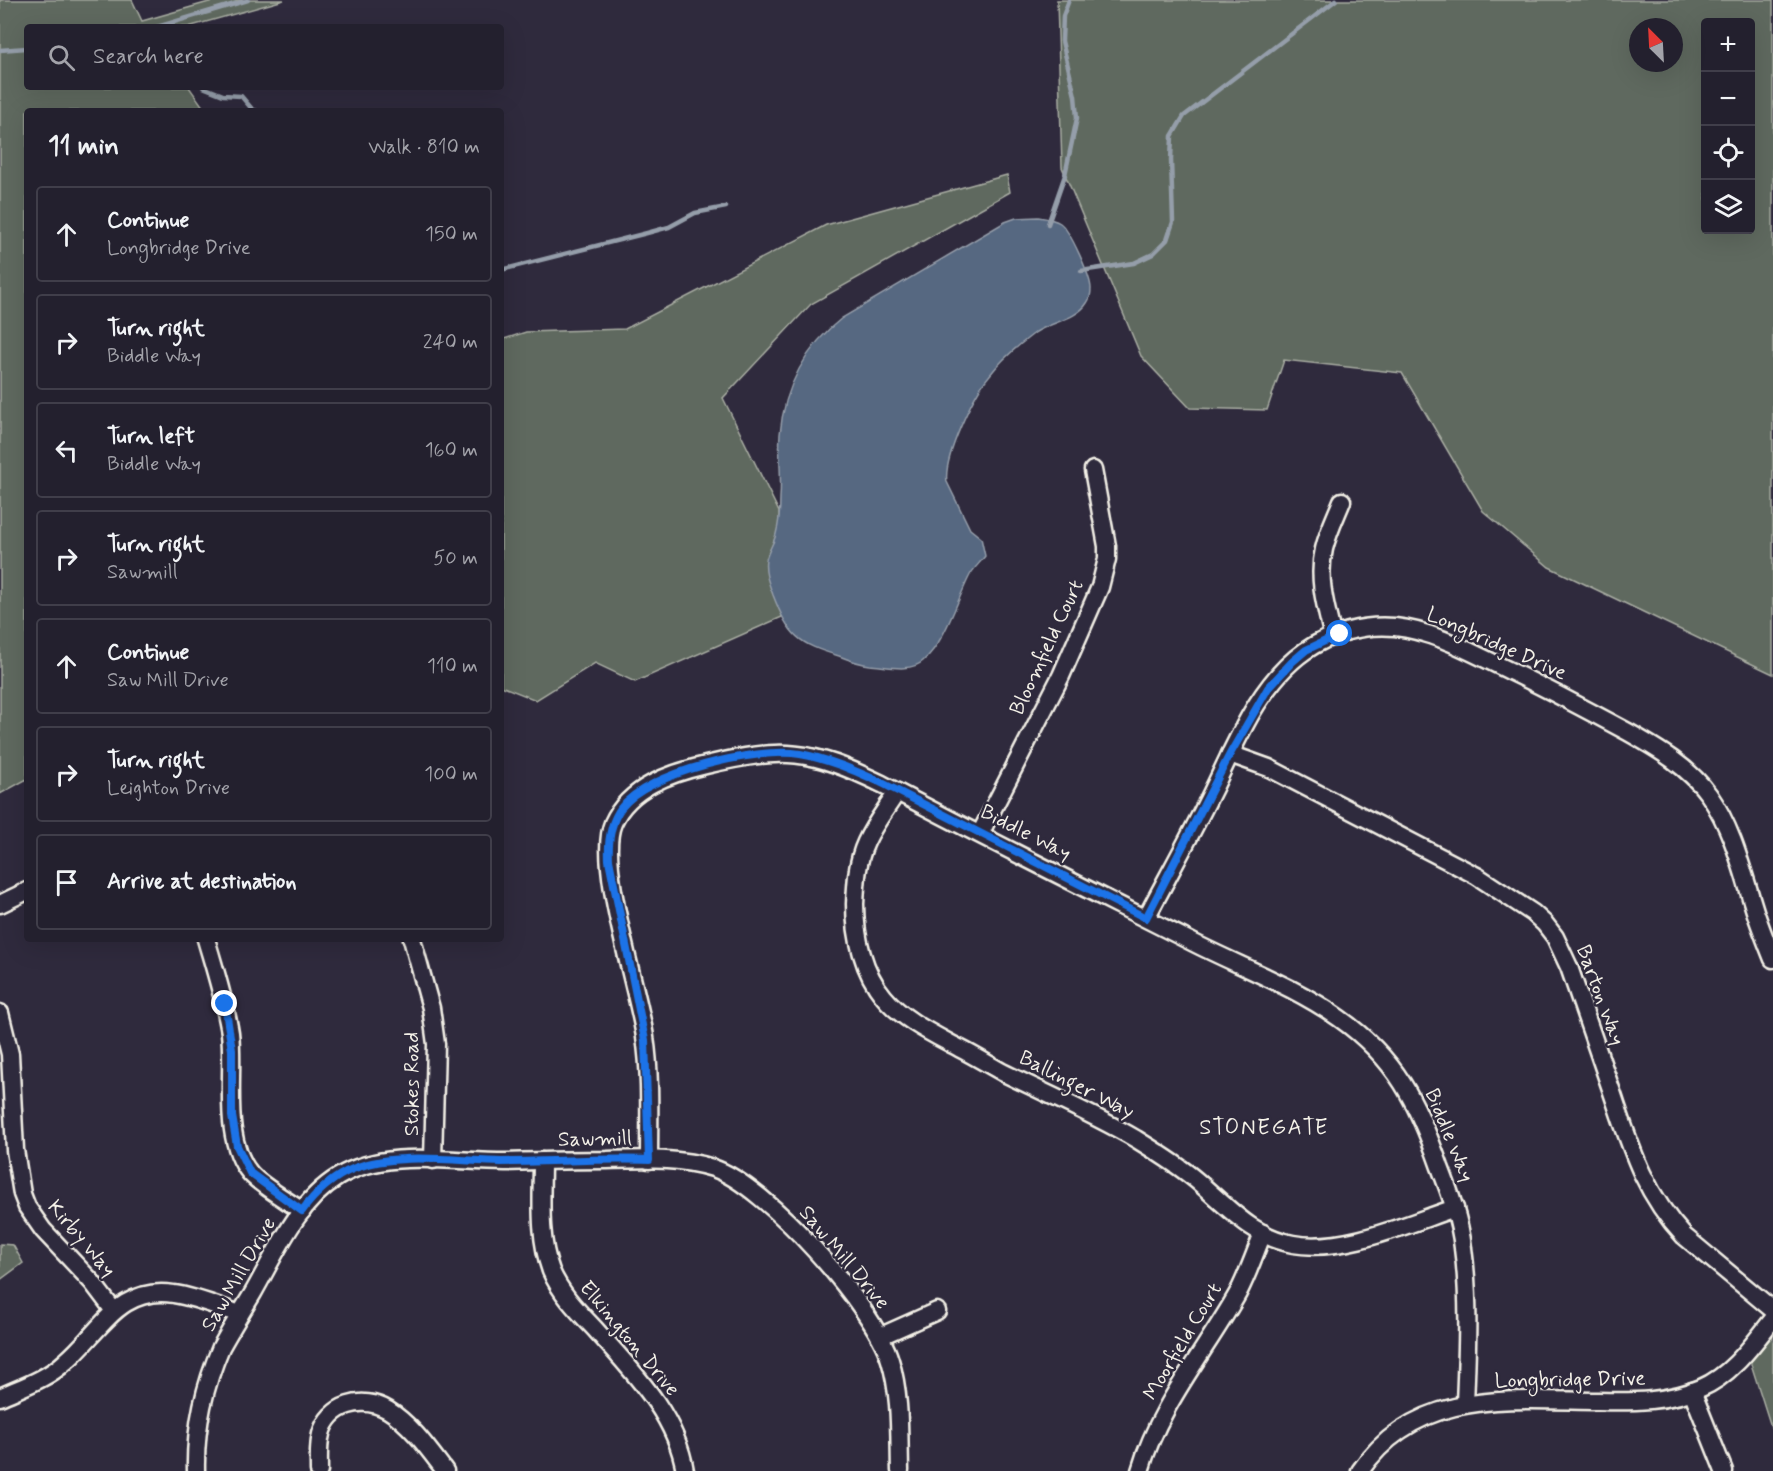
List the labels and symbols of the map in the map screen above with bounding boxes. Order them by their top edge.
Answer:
north arrow [1629,18,1683,72]
street label: Bloomfield Court [1003,575,1091,720]
street label: Longbridge Drive [1422,600,1571,688]
route start [1326,620,1352,646]
street label: Biddle Way [975,798,1076,868]
street label: Barton Way [1569,941,1631,1049]
route end [211,990,237,1016]
street label: Stokes Road [398,1032,426,1136]
street label: Ballinger Way [1013,1044,1139,1128]
street label: Biddle Way [1418,1084,1481,1186]
district label: STONEGATE [1199,1114,1329,1142]
street label: Sawmill [558,1124,632,1154]
street label: Kirby Way [41,1194,122,1283]
street label: Saw Mill Drive [792,1200,896,1316]
street label: Saw Mill Drive [195,1212,283,1337]
street label: Elkington Drive [573,1275,686,1402]
street label: Moorfield Court [1137,1277,1229,1406]
street label: Longbridge Drive [1494,1365,1646,1396]

